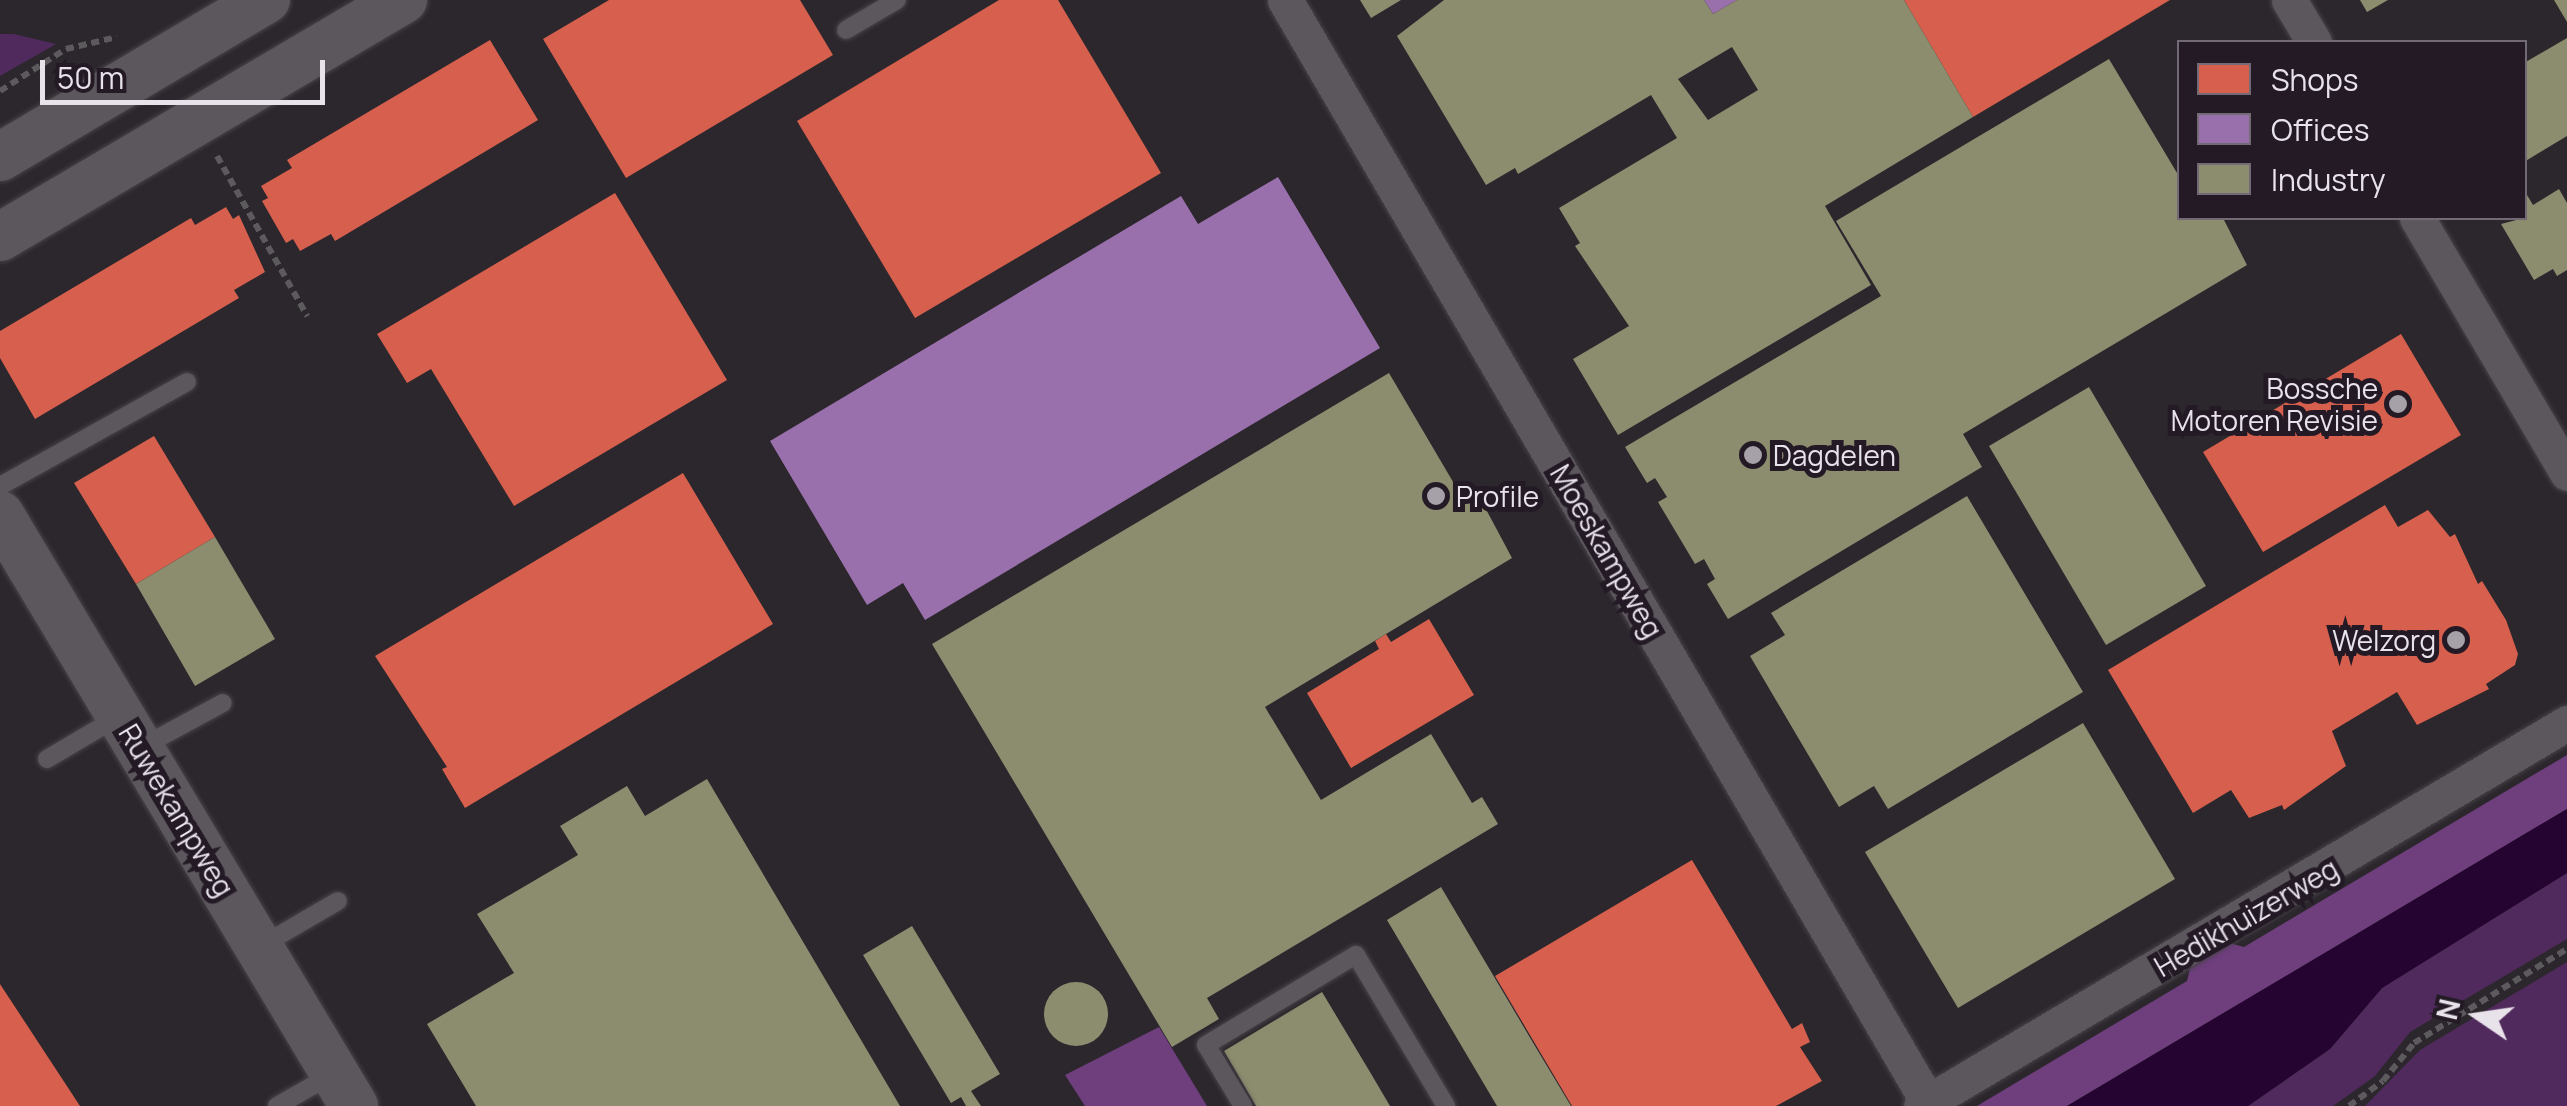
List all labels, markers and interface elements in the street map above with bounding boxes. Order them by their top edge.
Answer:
scale bar [45,40,330,102]
legend [2177,40,2527,220]
text: 50 m [57,57,124,98]
text: Shops [2271,59,2358,100]
text: Offices [2271,109,2369,150]
text: Industry [2271,159,2386,200]
place label: Bossche Motoren Revisie [2171,371,2378,437]
marker: Bossche Motoren Revisie [2387,393,2409,415]
place label: Dagdelen [1773,438,1896,472]
marker: Dagdelen [1742,444,1764,466]
street label: Moeskampweg [1544,458,1670,644]
place label: Profile [1456,479,1539,513]
marker: Profile [1425,485,1447,507]
place label: Welzorg [2332,623,2436,657]
marker: Welzorg [2445,629,2467,651]
street label: Ruwekampweg [112,718,242,902]
street label: Hedikhuizerweg [2148,851,2344,983]
north arrow [2427,966,2527,1066]
text: N [2427,995,2469,1023]

